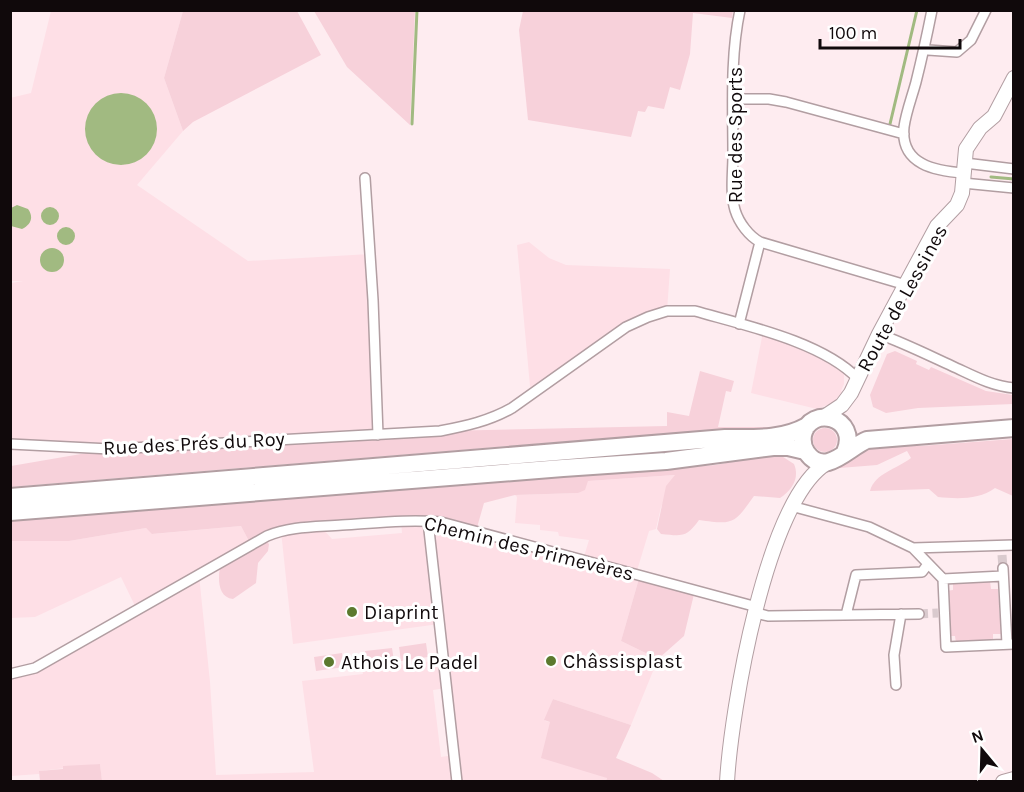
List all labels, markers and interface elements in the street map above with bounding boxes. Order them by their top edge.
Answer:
scale bar [820,12,960,50]
text: 100 m [829,22,877,44]
street label: Rue des Sports [724,67,747,203]
street label: Route de Lessines [853,221,952,376]
street label: Rue des Prés du Roy [103,427,285,460]
street label: Chemin des Primevères [422,511,636,586]
place label: Diaprint [364,601,439,624]
marker: Diaprint [345,605,359,619]
place label: Châssisplast [563,650,683,673]
place label: Athois Le Padel [341,651,478,674]
marker: Châssisplast [544,654,558,668]
marker: Athois Le Padel [322,655,336,669]
north arrow [952,720,1012,780]
text: N [969,725,986,747]

